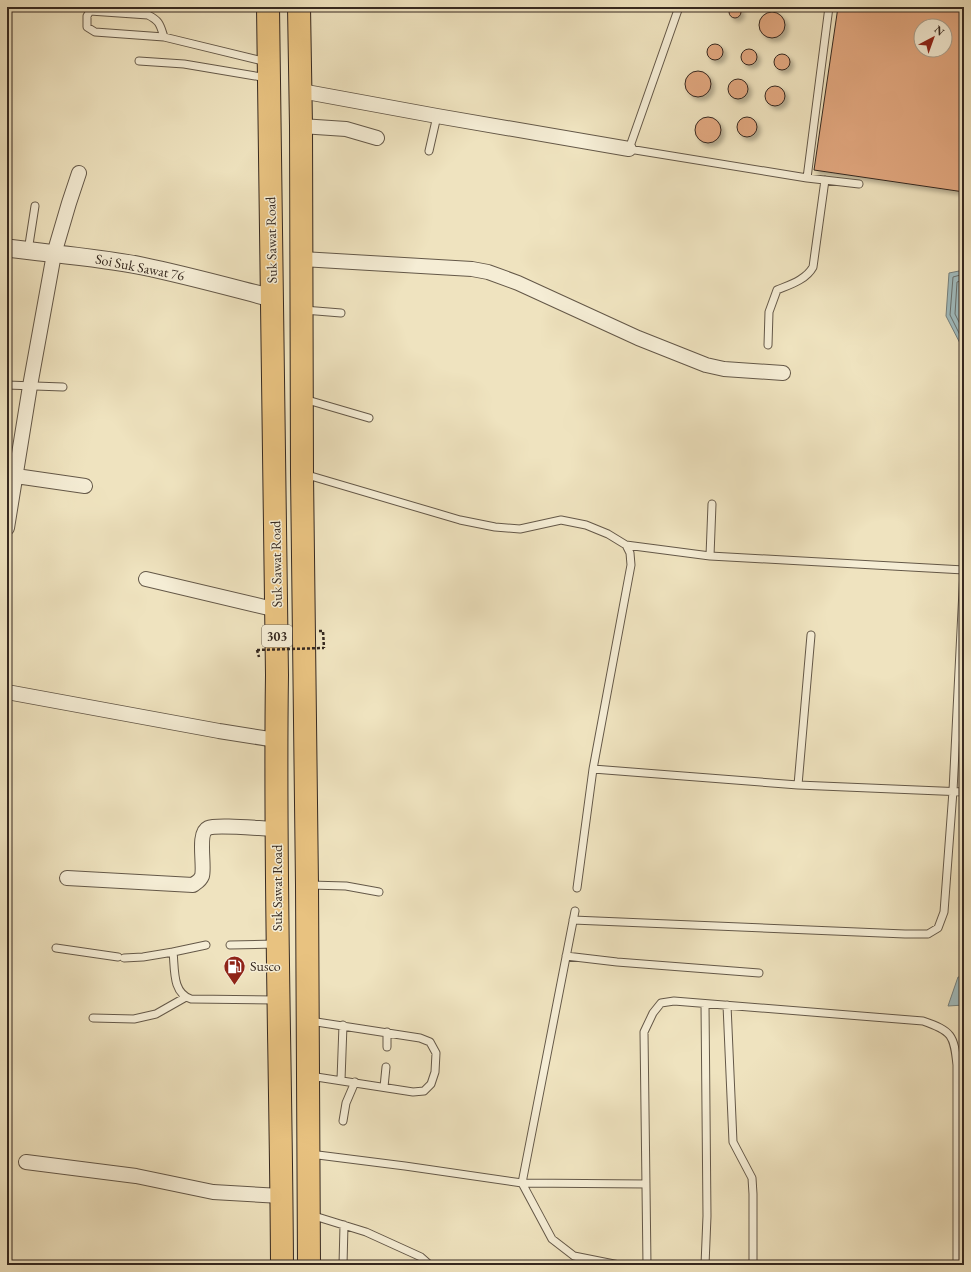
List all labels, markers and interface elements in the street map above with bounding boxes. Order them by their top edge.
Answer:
north arrow [913,18,953,58]
text: N [932,22,948,39]
street label: Suk Sawat Road [261,196,281,283]
street label: Soi Suk Sawat 76 [94,250,186,285]
street label: Suk Sawat Road [266,520,286,607]
road number: 303 [262,625,292,647]
street label: Suk Sawat Road [268,844,286,931]
fuel station icon: Susco [221,953,247,986]
place label: Susco [250,957,281,975]

